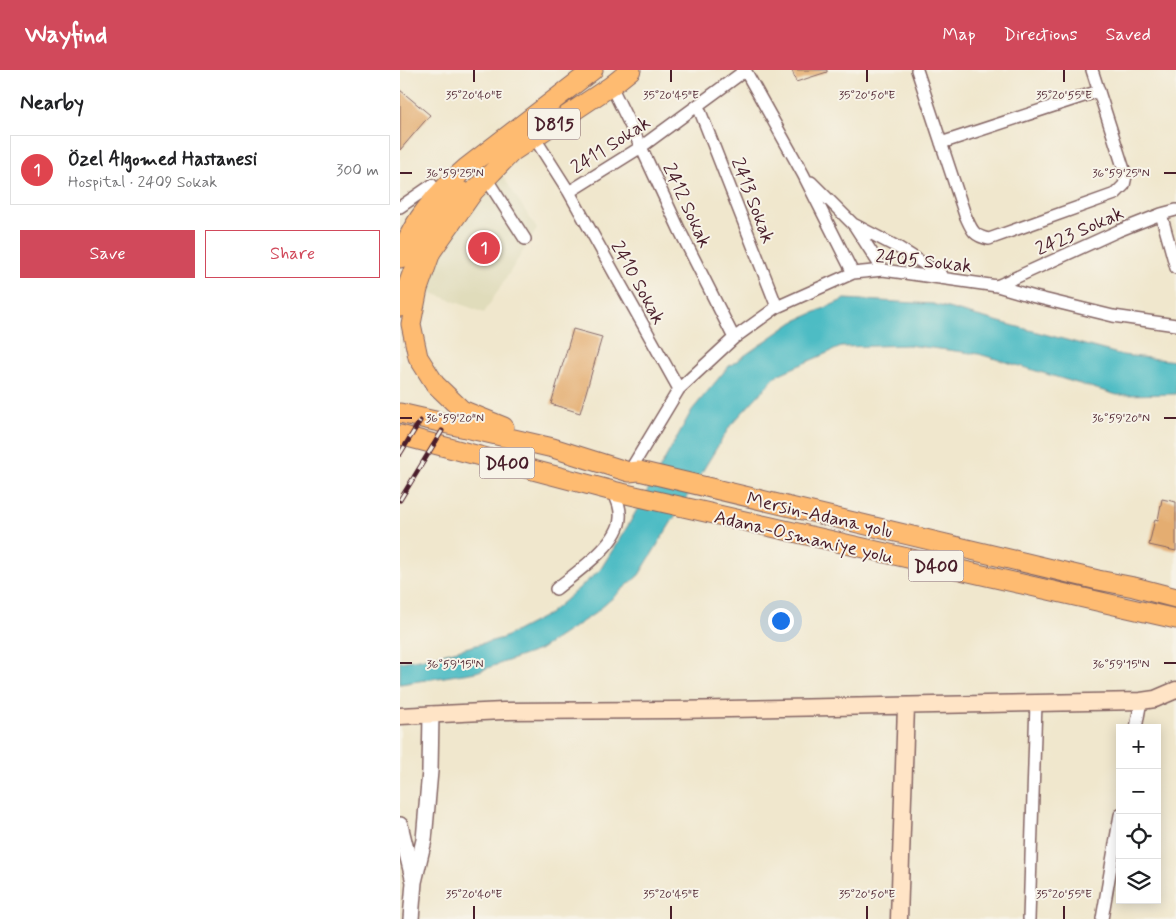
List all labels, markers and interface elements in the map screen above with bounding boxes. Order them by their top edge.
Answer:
text: Wayfind [25,20,107,51]
text: Map [943,23,976,47]
text: Directions [1004,23,1078,47]
text: Saved [1106,23,1151,47]
text: 35°20'40"E [446,88,502,104]
text: 35°20'45"E [643,88,699,104]
text: 35°20'50"E [839,88,895,104]
text: 35°20'55"E [1036,88,1092,104]
text: Nearby [20,89,84,117]
road number: D815 [528,109,580,140]
street label: 2411 Sokak [566,110,655,180]
text: Özel Algomed Hastanesi [68,147,257,172]
street label: 2413 Sokak [725,154,780,247]
street label: 2412 Sokak [656,159,717,252]
text: 1 [33,160,41,181]
text: 300 m [336,160,379,181]
text: 36°59'25"N [426,166,484,182]
text: 36°59'25"N [1092,166,1150,182]
text: Hospital · 2409 Sokak [68,172,217,193]
street label: 2423 Sokak [1032,201,1128,262]
pin: 1 [468,229,500,267]
button: Save [20,230,195,278]
button: Share [205,230,380,278]
street label: 2410 Sokak [604,236,671,329]
street label: 2405 Sokak [874,244,973,279]
text: 36°59'20"N [426,411,484,427]
text: 36°59'20"N [1092,411,1150,427]
road number: D400 [480,448,534,478]
street label: Mersin-Adana yolu [744,487,895,544]
street label: Adana-Osmaniye yolu [711,505,896,571]
road number: D400 [908,551,964,582]
your location [768,608,794,634]
text: 36°59'15"N [426,657,484,673]
text: 36°59'15"N [1092,657,1150,673]
map controls [1116,724,1161,904]
button: + [1116,724,1161,769]
button: − [1116,769,1161,814]
button: locate [1116,814,1161,859]
button: layers [1116,859,1161,904]
text: 35°20'40"E [446,887,502,903]
text: 35°20'45"E [643,887,699,903]
text: 35°20'50"E [839,887,895,903]
text: 35°20'55"E [1036,887,1092,903]

